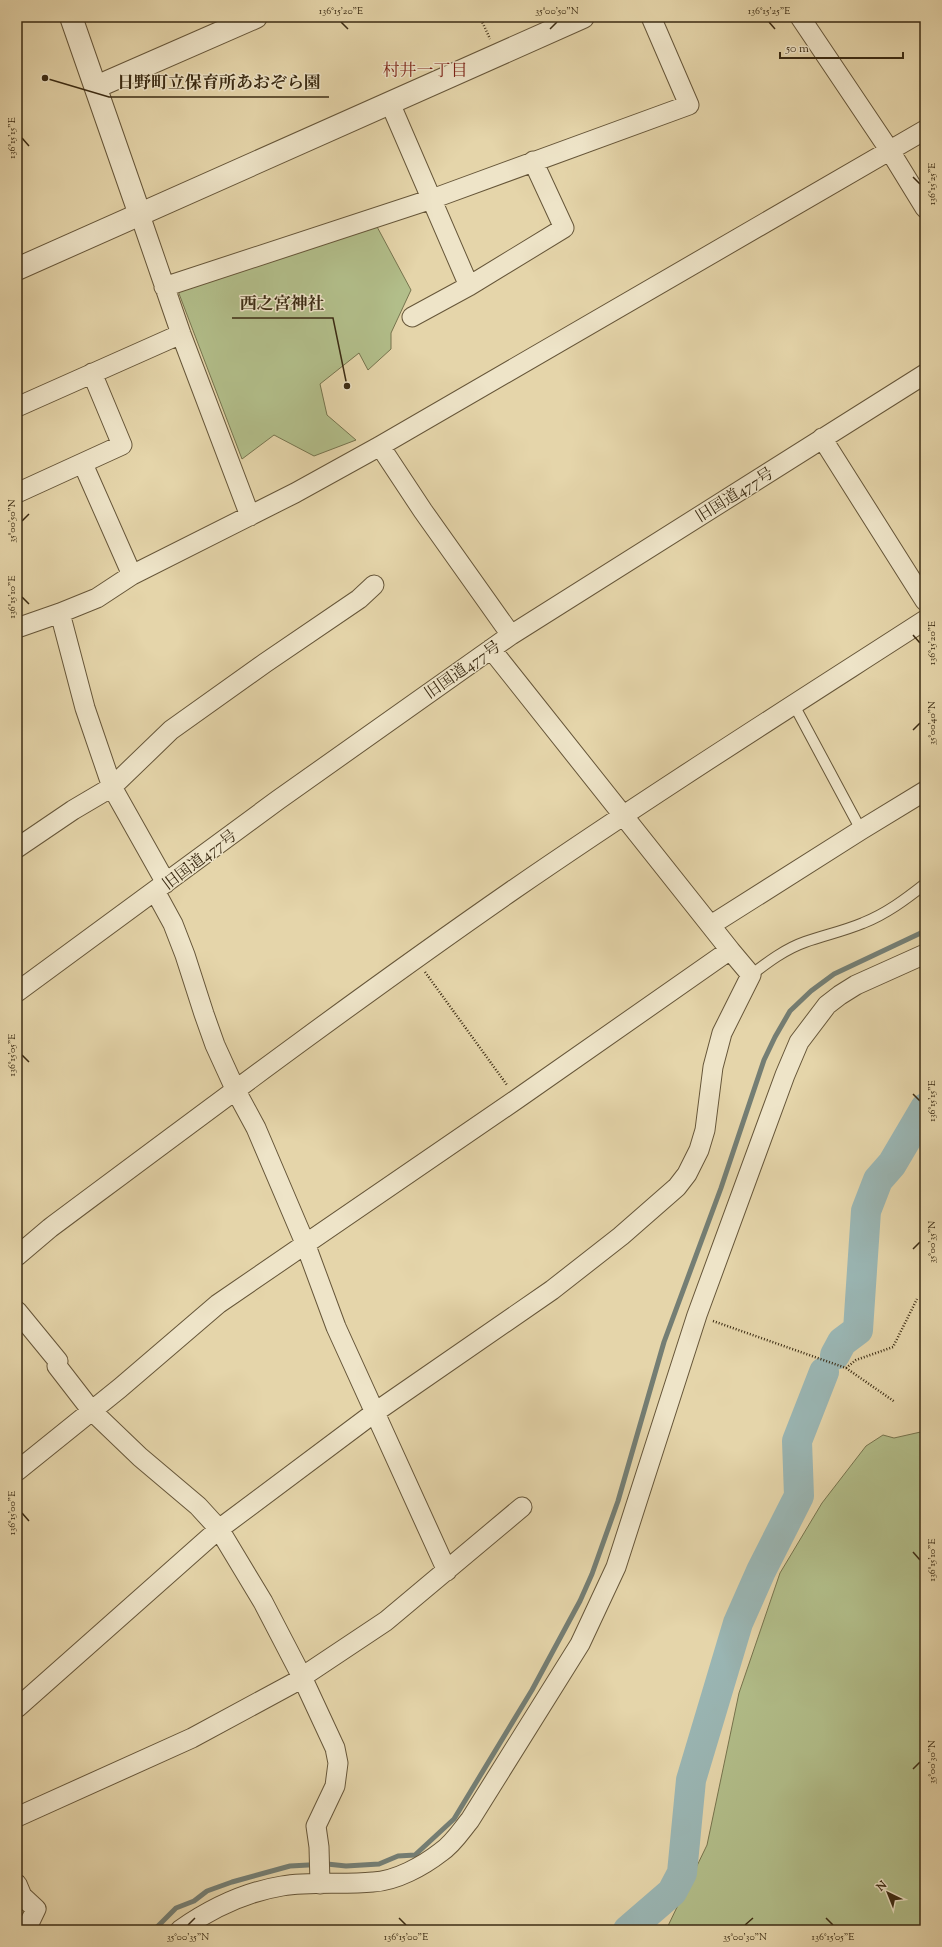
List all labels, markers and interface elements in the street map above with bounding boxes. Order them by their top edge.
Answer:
text: 136°15'20"E [319,4,363,19]
text: 35°00'50"N [535,4,579,19]
text: 136°15'25"E [748,4,790,19]
scale bar [780,34,903,60]
text: 50 m [785,40,809,58]
district label: 村井一丁目 [383,60,468,84]
callout: 日野町立保育所あおぞら園 [109,68,329,97]
text: 日野町立保育所あおぞら園 [117,72,321,96]
text: 136°15'15"E [5,117,20,159]
text: 136°15'25"E [925,163,940,205]
callout: 西之宮神社 [232,289,333,318]
text: 西之宮神社 [240,293,325,317]
street label: 旧国道477号 [692,463,779,529]
text: 35°00'50"N [5,499,20,543]
text: 136°15'10"E [5,576,20,619]
text: 136°15'20"E [925,621,940,665]
street label: 旧国道477号 [421,636,506,706]
text: 35°00'40"N [925,701,940,745]
street label: 旧国道477号 [158,825,243,897]
text: 136°15'05"E [5,1034,20,1076]
text: 136°15'15"E [925,1080,940,1122]
text: 35°00'35"N [925,1221,940,1263]
text: 136°15'00"E [5,1491,20,1535]
text: 136°15'10"E [925,1539,940,1582]
text: 35°00'30"N [925,1740,940,1784]
north arrow [868,1873,908,1913]
text: N [872,1877,891,1896]
text: 35°00'35"N [167,1930,209,1945]
text: 136°15'00"E [384,1930,428,1945]
text: 35°00'30"N [723,1930,767,1945]
text: 136°15'05"E [812,1930,854,1945]

